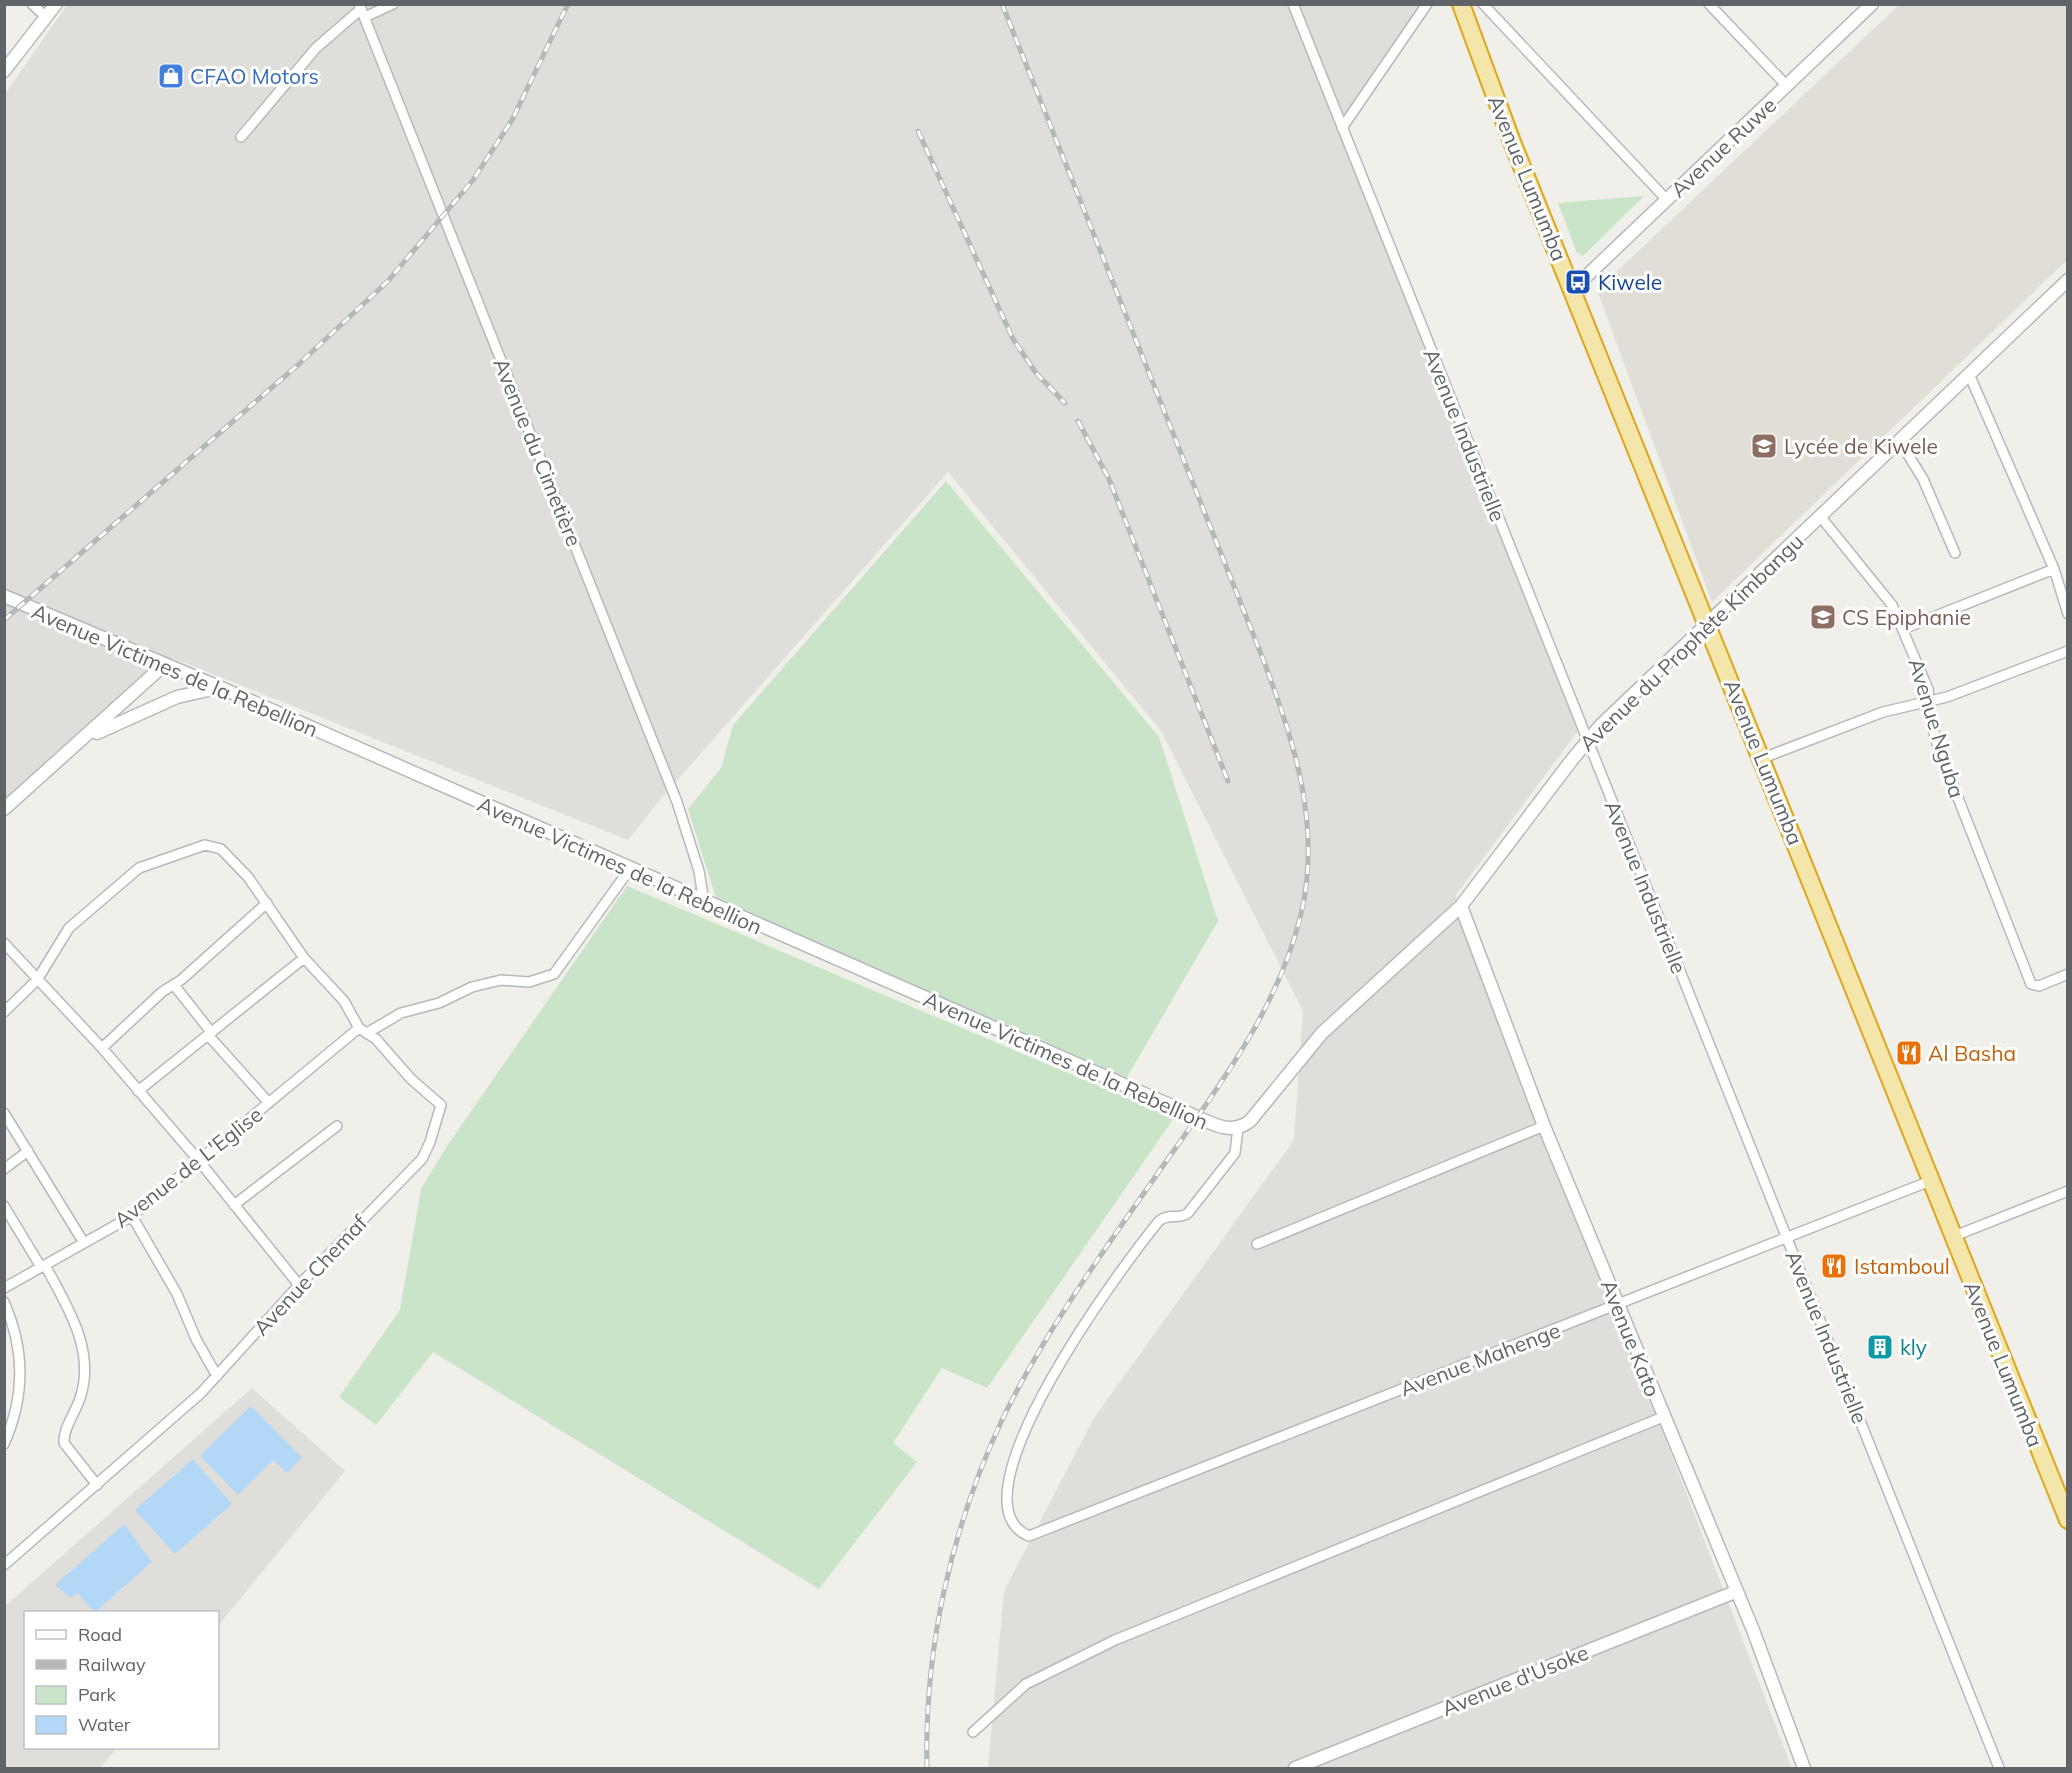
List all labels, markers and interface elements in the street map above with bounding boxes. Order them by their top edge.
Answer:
shop icon: CFAO Motors [156,61,186,91]
place label: CFAO Motors [190,63,319,89]
street label: Avenue Lumumba [1483,91,1573,265]
street label: Avenue Ruwe [1665,92,1781,202]
bus stop icon: Kiwele [1563,267,1593,297]
place label: Kiwele [1598,269,1662,295]
street label: Avenue Industrielle [1418,345,1512,525]
street label: Avenue du Cimetière [488,354,588,550]
school or university icon: Lycée de Kiwele [1749,431,1779,461]
place label: Lycée de Kiwele [1784,433,1938,459]
street label: Avenue du Prophète Kimbangu [1574,528,1808,756]
street label: Avenue Victimes de la Rebellion [28,598,322,742]
school or university icon: CS Epiphanie [1808,602,1838,632]
place label: CS Epiphanie [1842,604,1971,630]
street label: Avenue Nguba [1903,655,1971,801]
street label: Avenue Lumumba [1719,675,1809,849]
street label: Avenue Victimes de la Rebellion [474,790,766,940]
street label: Avenue Industrielle [1599,797,1693,977]
street label: Avenue Victimes de la Rebellion [920,985,1212,1135]
restaurant icon: Al Basha [1894,1038,1924,1068]
place label: Al Basha [1928,1040,2016,1066]
street label: Avenue de L'Eglise [109,1101,267,1233]
street label: Avenue Chemaf [248,1209,373,1340]
street label: Avenue Industrielle [1780,1247,1874,1427]
restaurant icon: Istamboul [1819,1251,1849,1281]
place label: Istamboul [1854,1253,1950,1279]
street label: Avenue Kato [1596,1276,1666,1400]
street label: Avenue Lumumba [1959,1277,2049,1451]
street label: Avenue Mahenge [1396,1317,1564,1401]
building icon: kly [1865,1332,1895,1362]
place label: kly [1900,1334,1927,1360]
legend [24,1611,219,1749]
text: Road [78,1623,122,1646]
street label: Avenue d'Usoke [1438,1639,1592,1721]
text: Railway [78,1653,146,1676]
text: Park [78,1683,117,1706]
text: Water [78,1713,131,1736]

